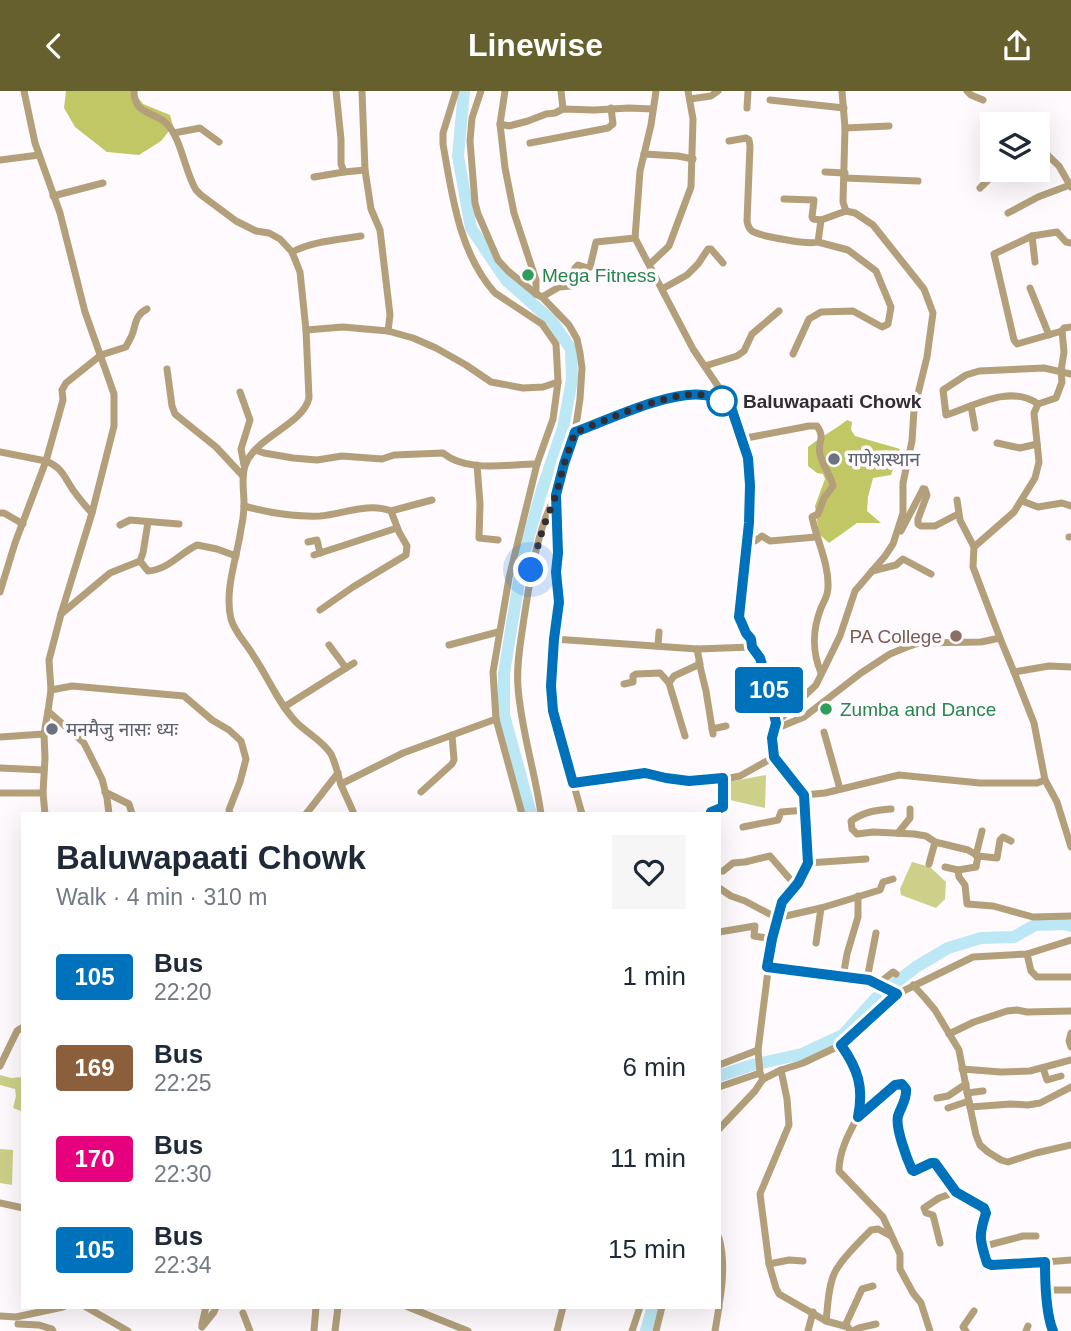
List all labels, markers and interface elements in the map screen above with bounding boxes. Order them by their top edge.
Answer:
icon: back [35,27,73,65]
text: Linewise [468,27,603,63]
icon: share [998,27,1036,65]
map controls [980,112,1050,182]
button: layers [980,112,1050,182]
place label: Mega Fitness [542,265,656,286]
marker: Mega Fitness [520,267,536,283]
marker: Baluwapaati Chowk [707,386,737,416]
place label: Baluwapaati Chowk [743,391,922,412]
place label: गणेशस्थान [848,448,920,470]
marker: गणेशस्थान [826,451,842,467]
your location [513,552,548,587]
place label: PA College [849,626,942,647]
marker: PA College [948,628,964,644]
line badge: 105 [729,667,809,713]
text: 105 [749,676,789,703]
place label: Zumba and Dance [840,699,996,720]
marker: Zumba and Dance [818,701,834,717]
place label: मनमैजु नासः ध्यः [66,718,179,742]
marker: मनमैजु नासः ध्यः [44,721,60,737]
button: heart [612,835,686,909]
text: Baluwapaati Chowk [56,839,366,876]
text: Walk · 4 min · 310 m [56,884,267,910]
text: Bus [154,948,203,978]
text: 1 min [622,961,686,991]
text: 105 [74,963,115,990]
text: 22:20 [154,979,212,1005]
text: Bus [154,1039,203,1069]
text: 6 min [622,1052,686,1082]
text: 169 [74,1054,115,1081]
text: 22:25 [154,1070,212,1096]
text: Bus [154,1130,203,1160]
text: 11 min [610,1143,686,1173]
text: 170 [74,1145,115,1172]
text: 22:30 [154,1161,212,1187]
text: Bus [154,1221,203,1251]
text: 15 min [608,1234,686,1264]
text: 105 [74,1236,115,1263]
text: 22:34 [154,1252,212,1278]

